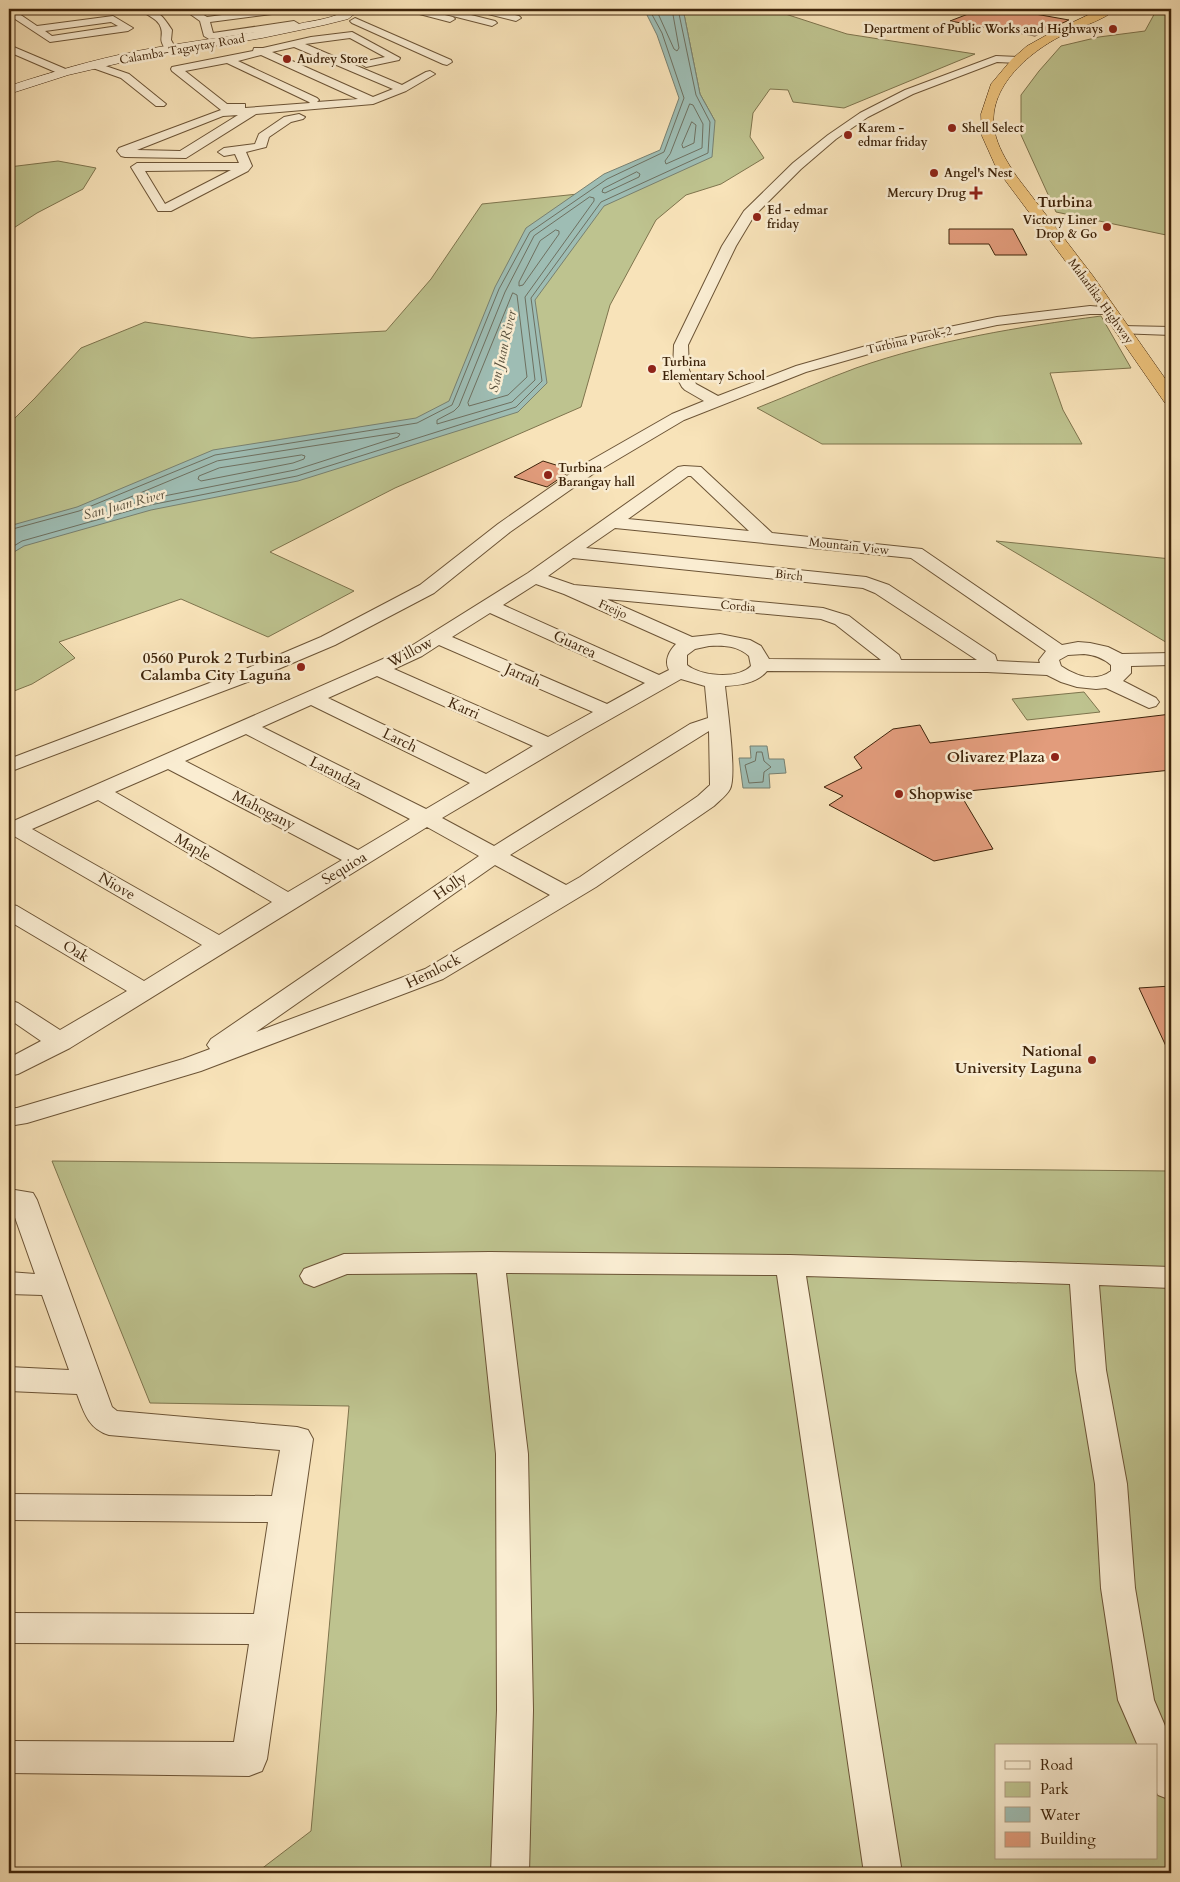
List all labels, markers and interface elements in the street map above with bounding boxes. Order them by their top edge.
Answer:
place label: Department of Public Works and Highways [864,21,1103,37]
marker: Department of Public Works and Highways [1107,23,1119,35]
street label: Calamba-Tagaytay Road [118,30,246,68]
place label: Audrey Store [297,51,368,67]
marker: Audrey Store [281,53,293,65]
place label: Karem - edmar friday [858,120,928,150]
place label: Shell Select [962,120,1025,136]
marker: Shell Select [946,122,958,134]
marker: Karem - edmar friday [842,129,854,141]
place label: Angel's Nest [944,165,1013,181]
marker: Angel's Nest [928,167,940,179]
place label: Mercury Drug [887,185,967,201]
marker: Mercury Drug [970,187,982,199]
district label: Turbina [1037,192,1093,212]
place label: Ed - edmar friday [767,202,828,232]
marker: Ed - edmar friday [751,211,763,223]
place label: Victory Liner Drop & Go [1023,212,1097,242]
marker: Victory Liner Drop & Go [1101,221,1113,233]
street label: Maharlika Highway [1065,255,1138,347]
water label: San Juan River [484,308,521,394]
street label: Turbina Purok-2 [865,322,953,358]
place label: Turbina Elementary School [662,354,765,384]
marker: Turbina Elementary School [646,363,658,375]
place label: Turbina Barangay hall [558,460,635,490]
marker: Turbina Barangay hall [542,469,554,481]
water label: San Juan River [81,484,167,525]
street label: Mountain View [808,534,890,558]
street label: Birch [774,566,804,584]
street label: Freijo [596,596,630,623]
street label: Cordia [720,597,757,616]
street label: Guarea [550,625,600,663]
street label: Willow [383,632,436,673]
place label: 0560 Purok 2 Turbina Calamba City Laguna [140,648,292,685]
street label: Jarrah [500,657,545,692]
marker: 0560 Purok 2 Turbina Calamba City Laguna [295,661,307,673]
street label: Karri [445,692,483,724]
street label: Larch [379,723,421,757]
place label: Olivarez Plaza [947,747,1046,767]
street label: Latandza [306,751,366,795]
marker: Olivarez Plaza [1049,751,1061,763]
place label: Shopwise [909,784,973,804]
street label: Mahogany [229,786,299,834]
marker: Shopwise [893,788,905,800]
street label: Maple [171,829,215,866]
street label: Sequioa [318,846,371,889]
street label: Niove [95,867,139,905]
street label: Holly [429,868,471,904]
street label: Oak [59,935,93,967]
street label: Hemlock [402,949,464,993]
place label: National University Laguna [955,1041,1083,1078]
marker: National University Laguna [1086,1054,1098,1066]
legend [995,1744,1158,1860]
text: Road [1040,1755,1073,1775]
text: Park [1040,1779,1069,1799]
text: Water [1039,1805,1081,1825]
text: Building [1040,1829,1096,1849]

